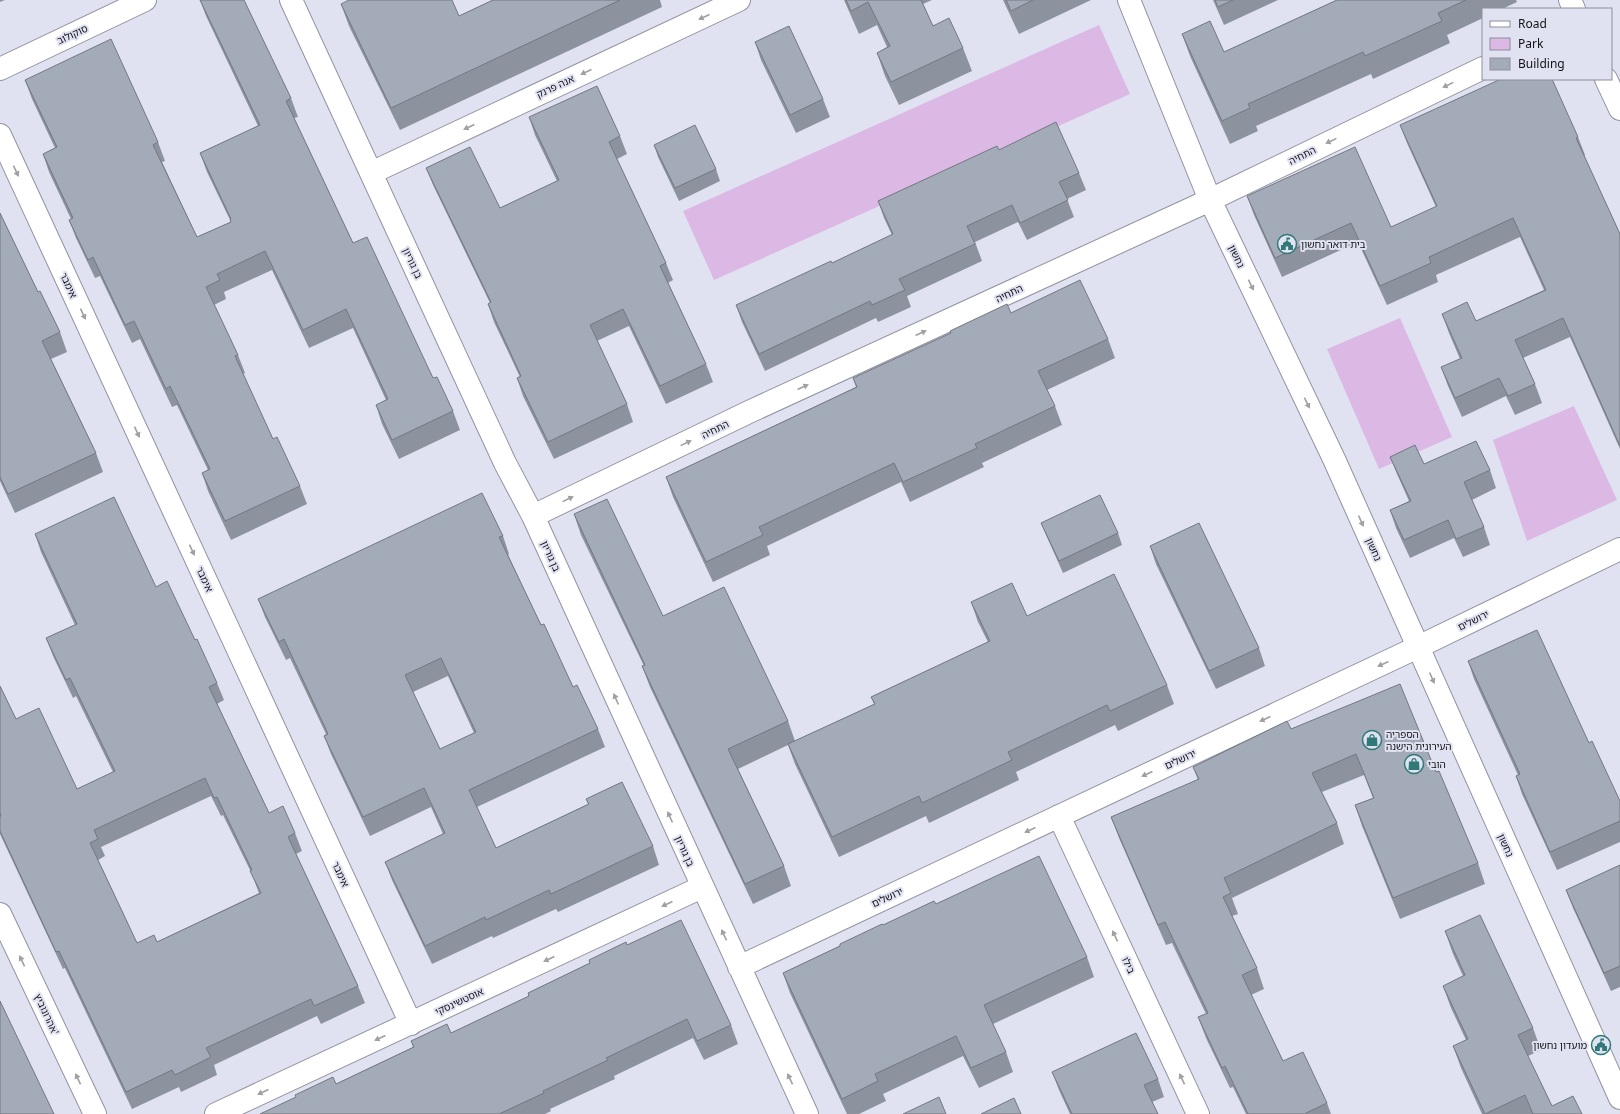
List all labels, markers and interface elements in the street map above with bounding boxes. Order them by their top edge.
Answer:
legend [1482,8,1612,80]
one-way arrow [698,14,710,20]
text: Road [1518,15,1547,32]
street label: סוקולוב [54,21,90,47]
text: Park [1518,35,1544,52]
text: Building [1518,55,1565,72]
one-way arrow [581,69,592,75]
street label: אנה פרנק [534,71,576,101]
one-way arrow [1442,82,1454,88]
one-way arrow [463,124,474,130]
one-way arrow [1325,138,1337,144]
street label: התחיה [1286,142,1318,168]
one-way arrow [13,165,19,176]
public building icon: בית דואר נחשון [1276,233,1298,255]
place label: בית דואר נחשון [1301,237,1366,251]
street label: נחשון [1225,242,1249,270]
street label: בן גוריון [400,245,426,281]
street label: אימבר [57,270,81,300]
one-way arrow [1248,280,1254,291]
street label: התחיה [993,281,1025,305]
one-way arrow [80,309,86,320]
one-way arrow [916,330,927,336]
one-way arrow [798,384,809,390]
one-way arrow [1304,397,1310,408]
street label: התחיה [699,416,731,442]
one-way arrow [134,427,140,438]
one-way arrow [680,440,691,446]
one-way arrow [563,496,574,502]
one-way arrow [1359,515,1365,527]
street label: נחשון [1363,535,1385,563]
street label: בן גוריון [538,538,564,574]
one-way arrow [189,545,195,556]
street label: אימבר [193,564,217,594]
street label: ירושלים [1455,606,1491,634]
one-way arrow [1377,661,1388,667]
one-way arrow [1429,672,1435,683]
one-way arrow [613,693,619,704]
one-way arrow [1259,716,1271,722]
place label: הספריה העירונית הישנה [1386,727,1452,753]
shop icon: הספריה העירונית הישנה [1361,729,1383,751]
street label: ירושלים [1162,746,1198,772]
shop icon: הובי [1403,753,1425,775]
place label: הובי [1428,757,1446,771]
one-way arrow [1142,771,1153,777]
one-way arrow [667,811,673,823]
one-way arrow [1024,827,1035,833]
street label: נחשון [1495,831,1517,859]
street label: בן גוריון [672,833,698,869]
street label: אימבר [329,859,353,889]
street label: ירושלים [869,884,905,910]
one-way arrow [661,901,672,907]
one-way arrow [721,930,727,941]
one-way arrow [1112,930,1118,941]
street label: בילו [1119,954,1139,976]
one-way arrow [19,956,25,967]
one-way arrow [543,956,555,962]
street label: אוסטשינסקי [433,984,485,1018]
street label: אהרונוביץ' [31,991,63,1037]
public building icon: מועדון נחשון [1590,1034,1612,1056]
one-way arrow [375,1035,386,1041]
place label: מועדון נחשון [1533,1038,1587,1052]
one-way arrow [75,1073,81,1084]
one-way arrow [787,1073,793,1084]
one-way arrow [1179,1073,1185,1084]
one-way arrow [256,1090,268,1096]

